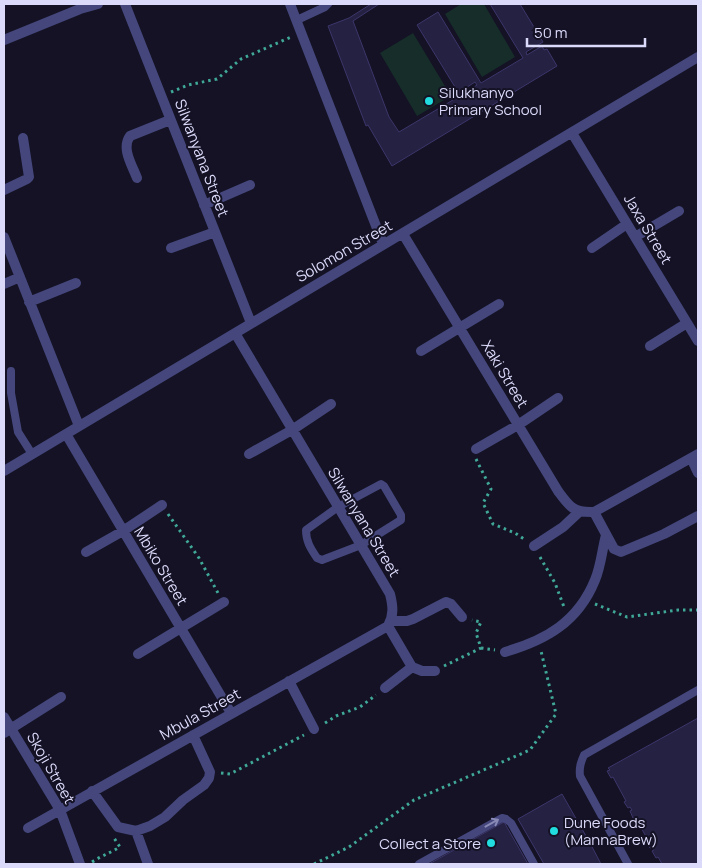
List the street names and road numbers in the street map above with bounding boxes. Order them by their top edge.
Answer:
street label: Silwanyana Street [170,96,234,220]
street label: Jaxa Street [619,190,677,268]
street label: Solomon Street [292,215,396,287]
street label: Xaki Street [477,336,533,412]
street label: Silwanyana Street [323,463,405,581]
street label: Mbiko Street [129,523,193,609]
street label: Mbula Street [156,683,244,745]
street label: Skoji Street [22,728,80,808]

